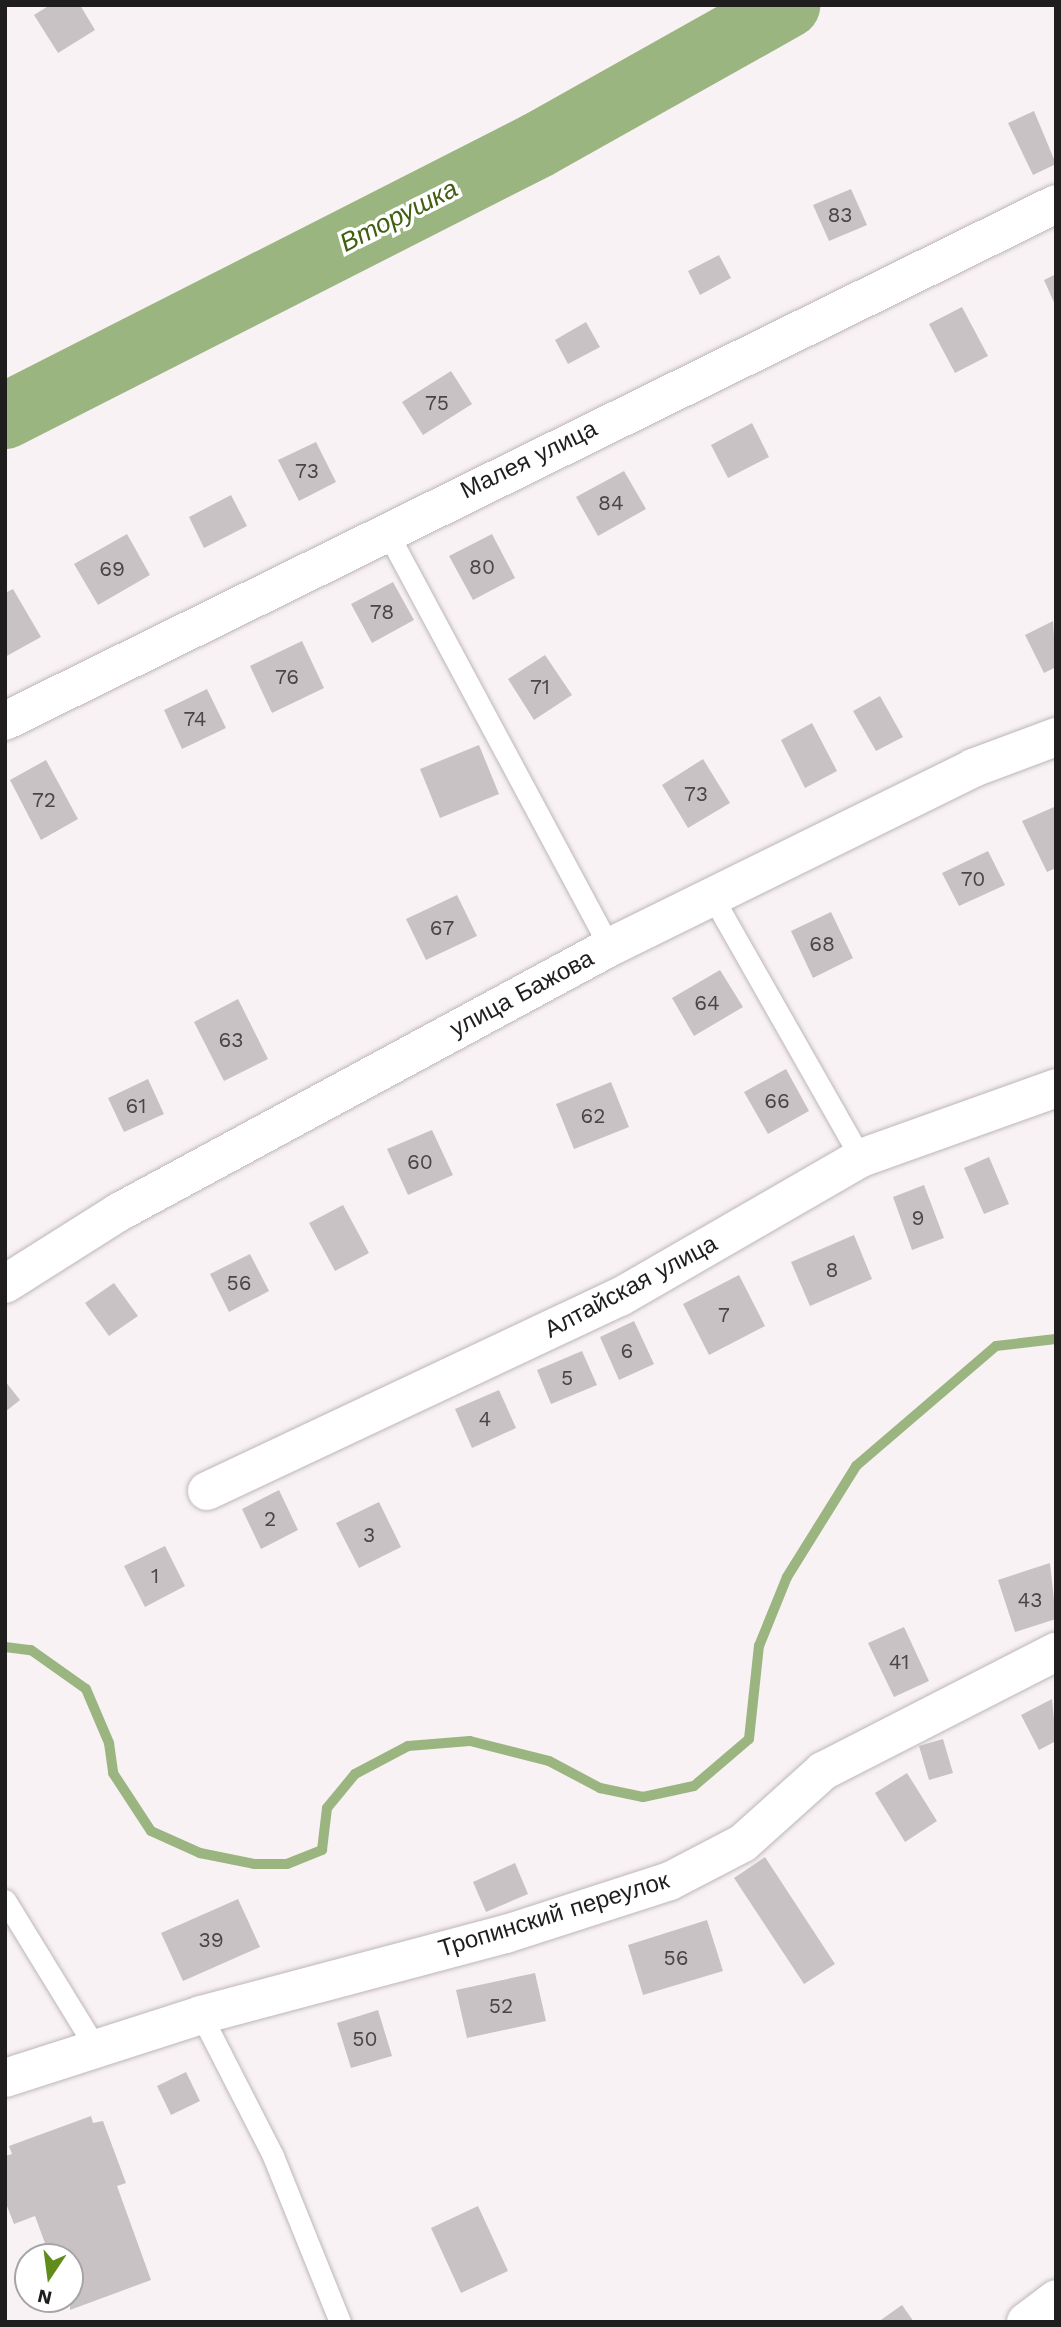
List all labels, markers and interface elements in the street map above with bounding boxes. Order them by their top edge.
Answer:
water label: Вторушка [335,173,463,259]
house number: 83 [828,202,852,228]
house number: 75 [425,390,449,416]
street label: Малея улица [456,415,602,505]
house number: 73 [295,458,319,484]
house number: 84 [598,490,624,516]
house number: 80 [469,554,495,580]
house number: 69 [99,556,125,582]
house number: 78 [370,599,394,625]
house number: 76 [275,664,299,690]
house number: 71 [530,674,550,700]
house number: 74 [183,706,207,732]
house number: 73 [684,781,708,807]
house number: 72 [32,787,56,813]
house number: 70 [961,866,985,892]
house number: 67 [430,915,454,941]
house number: 68 [809,931,835,957]
street label: улица Бажова [445,944,599,1044]
house number: 64 [694,990,720,1016]
house number: 63 [218,1027,244,1053]
house number: 66 [764,1088,790,1114]
house number: 61 [126,1093,146,1119]
house number: 62 [580,1103,606,1129]
house number: 60 [407,1149,433,1175]
house number: 9 [912,1205,924,1231]
street label: Алтайская улица [540,1229,722,1345]
house number: 8 [826,1257,838,1283]
house number: 56 [227,1270,251,1296]
house number: 7 [718,1302,730,1328]
house number: 6 [621,1338,633,1364]
house number: 5 [561,1365,573,1391]
house number: 4 [479,1406,491,1432]
house number: 2 [264,1506,276,1532]
house number: 3 [363,1522,375,1548]
house number: 1 [151,1563,159,1589]
house number: 43 [1017,1587,1043,1613]
house number: 41 [889,1649,909,1675]
street label: Тропинский переулок [435,1866,673,1964]
house number: 39 [198,1927,224,1953]
house number: 56 [664,1945,688,1971]
house number: 52 [489,1993,513,2019]
house number: 50 [352,2026,378,2052]
north arrow [14,2243,84,2313]
text: N [35,2284,54,2310]

